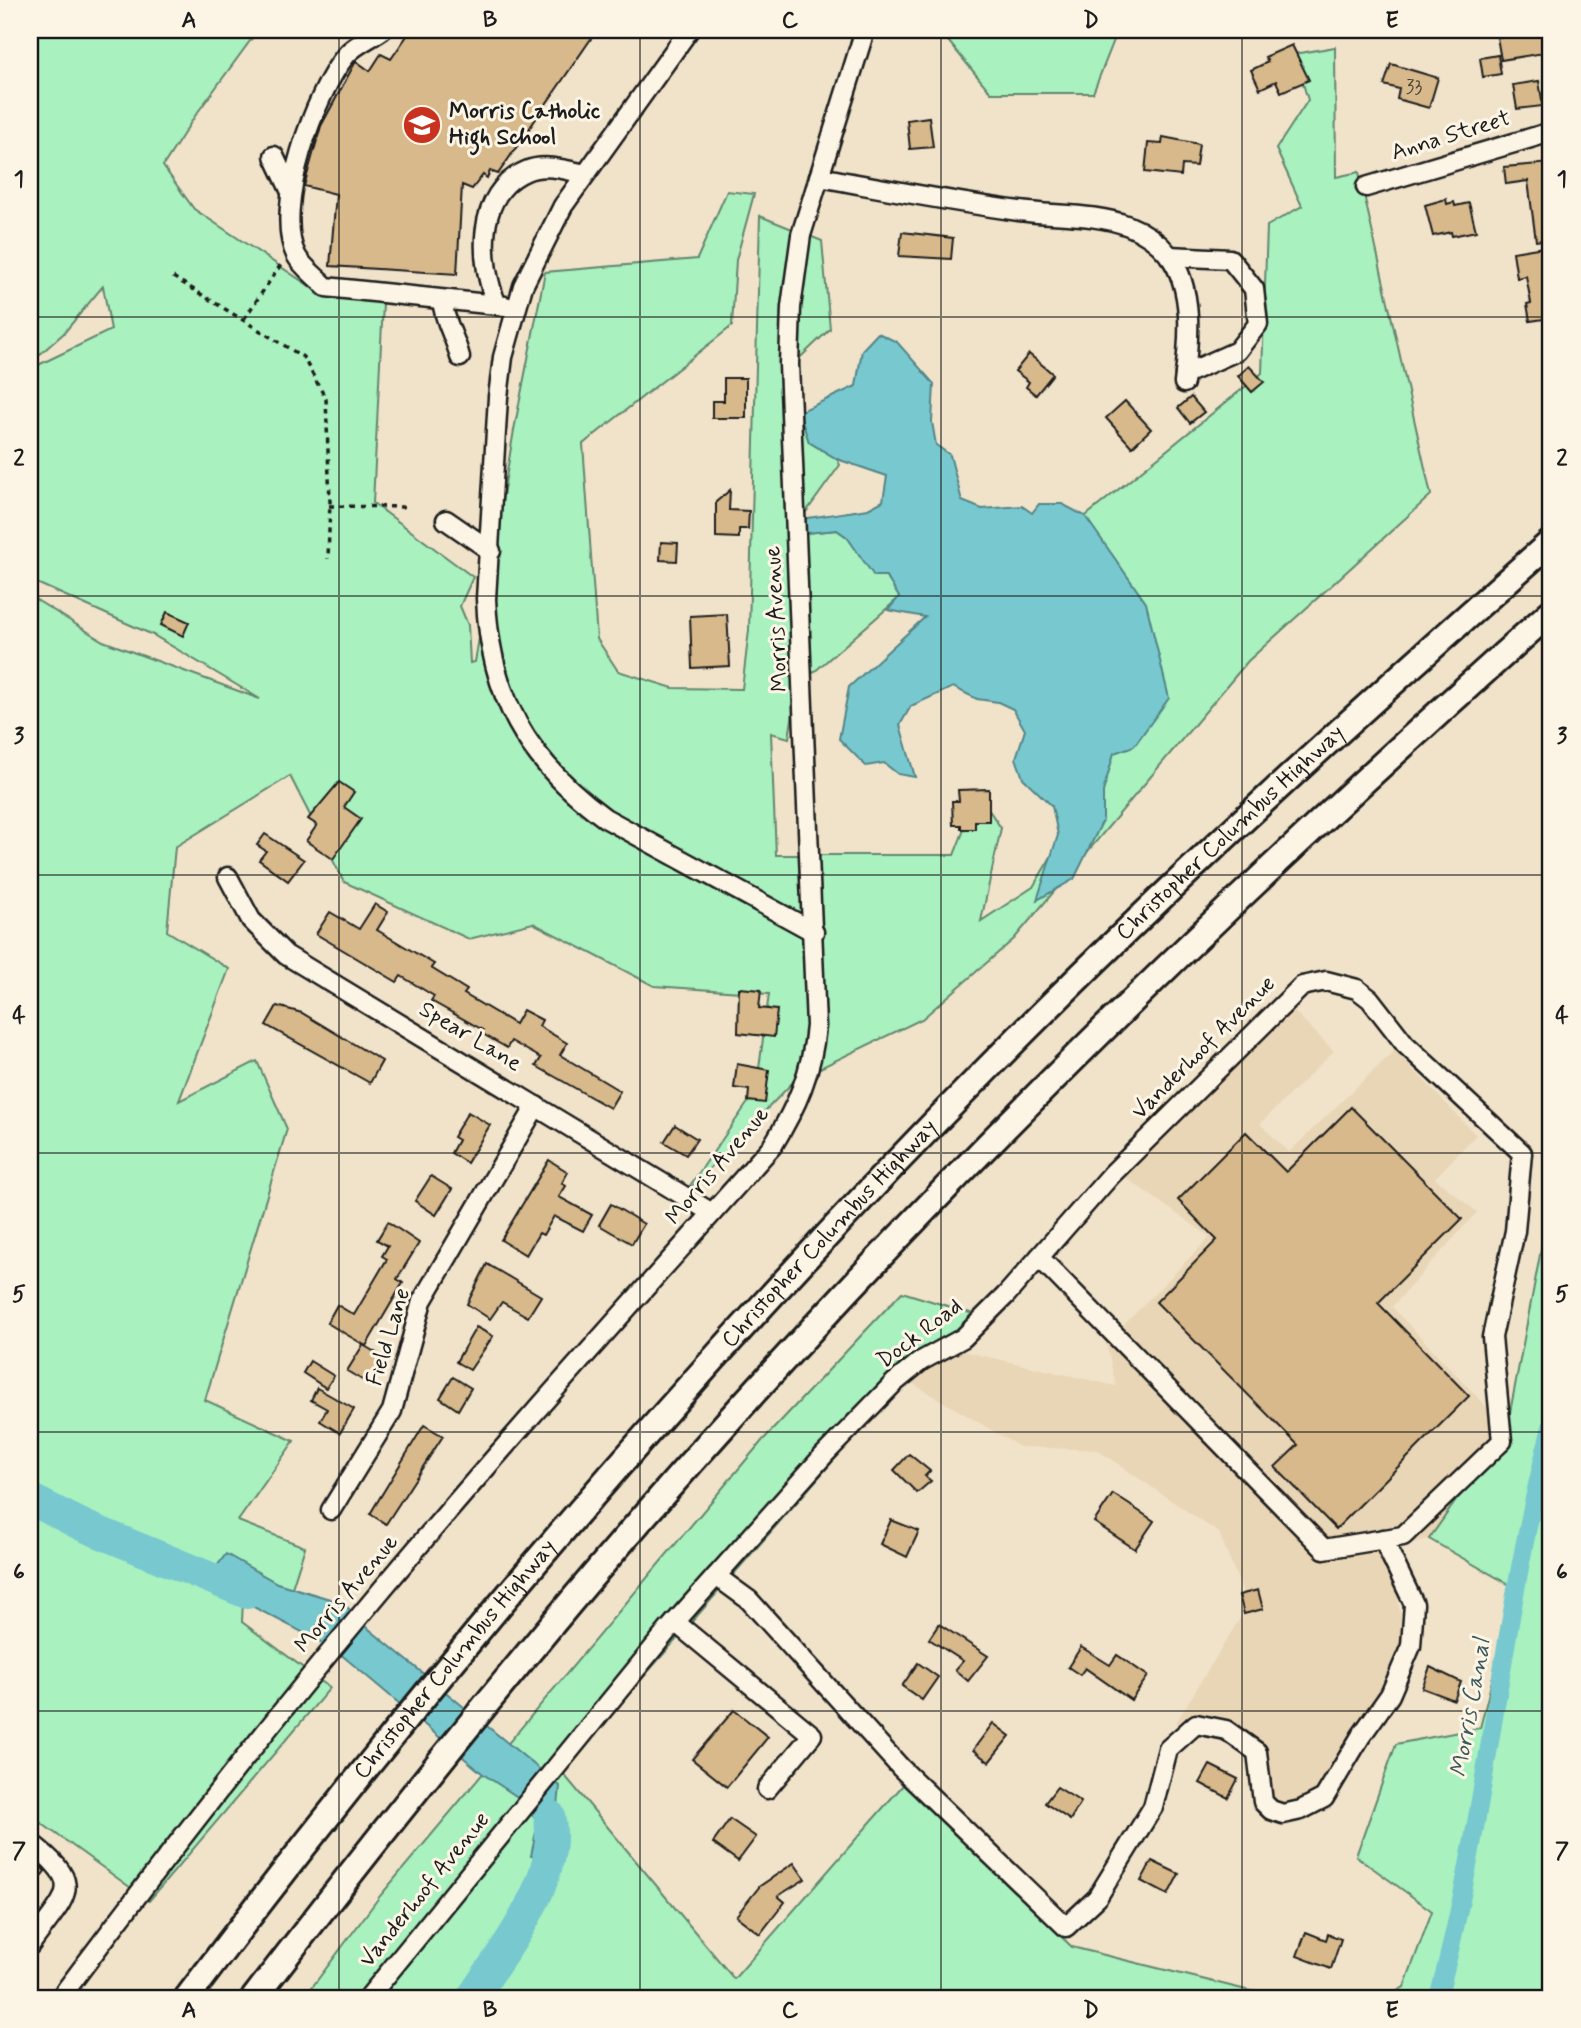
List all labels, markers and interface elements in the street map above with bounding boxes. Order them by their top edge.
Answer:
text: A [181,6,197,36]
text: B [483,6,498,36]
text: C [782,6,799,36]
text: D [1083,6,1099,36]
text: E [1385,6,1399,36]
house number: 33 [1406,75,1422,100]
place label: Morris Catholic High School [449,97,601,156]
school or university icon: Morris Catholic High School [401,104,443,146]
street label: Anna Street [1388,104,1515,168]
text: 1 [14,165,24,195]
text: 1 [1557,165,1567,195]
text: 2 [13,444,25,474]
text: 2 [1556,444,1568,474]
street label: Morris Avenue [758,545,796,693]
street label: Christopher Columbus Highway [1110,719,1351,948]
text: 3 [14,722,25,752]
text: 3 [1557,722,1568,752]
street label: Vanderhoof Avenue [1125,969,1283,1127]
street label: Spear Lane [413,995,527,1079]
text: 4 [12,1001,26,1031]
text: 4 [1555,1001,1569,1031]
street label: Morris Avenue [659,1100,777,1232]
street label: Christopher Columbus Highway [715,1113,944,1355]
text: 5 [12,1280,26,1310]
text: 5 [1555,1280,1569,1310]
street label: Field Lane [360,1284,418,1390]
street label: Dock Road [871,1292,969,1376]
street label: Morris Avenue [288,1528,406,1660]
street label: Christopher Columbus Highway [347,1533,564,1786]
text: 6 [13,1558,25,1588]
text: 6 [1556,1558,1568,1588]
water label: Morris Canal [1444,1634,1499,1780]
street label: Vanderhoof Avenue [353,1806,497,1974]
text: 7 [12,1837,26,1867]
text: 7 [1555,1837,1569,1867]
text: A [181,1996,197,2026]
text: B [483,1996,498,2026]
text: C [782,1996,799,2026]
text: D [1083,1996,1099,2026]
text: E [1385,1996,1399,2026]

